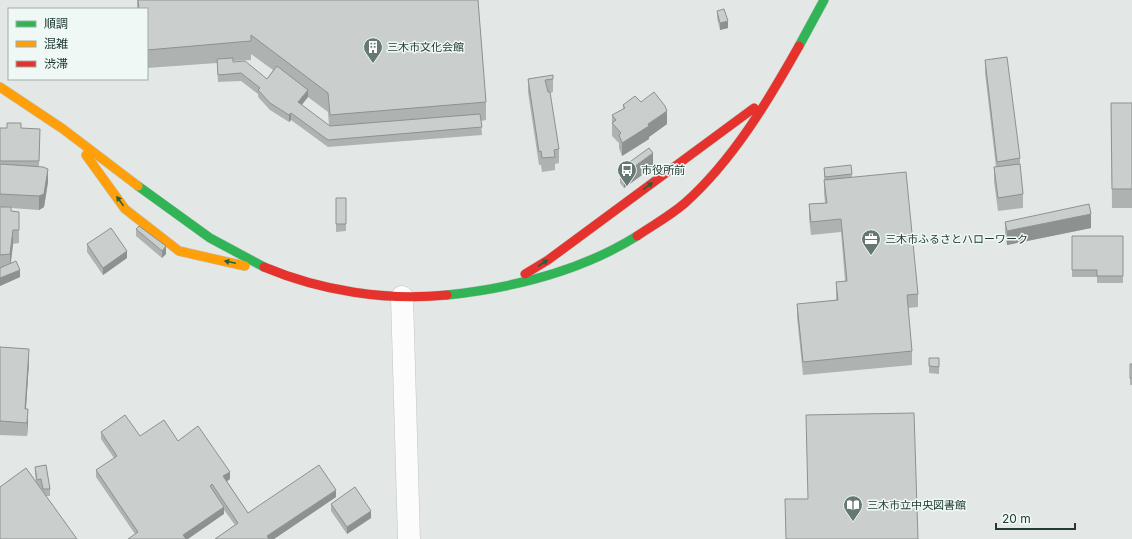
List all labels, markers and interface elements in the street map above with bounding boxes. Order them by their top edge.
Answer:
legend [8,8,148,80]
text: 順調 [44,16,68,31]
text: 混雑 [44,36,68,51]
building icon: 三木市文化会館 [362,36,384,64]
place label: 三木市文化会館 [387,40,464,54]
text: 渋滞 [44,56,68,71]
bus stop icon: 市役所前 [616,159,638,187]
place label: 市役所前 [641,163,685,177]
one-way arrow [643,182,653,190]
one-way arrow [116,196,124,207]
office icon: 三木市ふるさとハローワーク [860,228,882,256]
place label: 三木市ふるさとハローワーク [885,232,1028,246]
one-way arrow [224,259,236,265]
one-way arrow [537,259,549,266]
library icon: 三木市立中央図書館 [842,494,864,522]
place label: 三木市立中央図書館 [867,498,966,512]
scale bar [996,505,1075,531]
text: 20 m [1002,511,1031,526]

